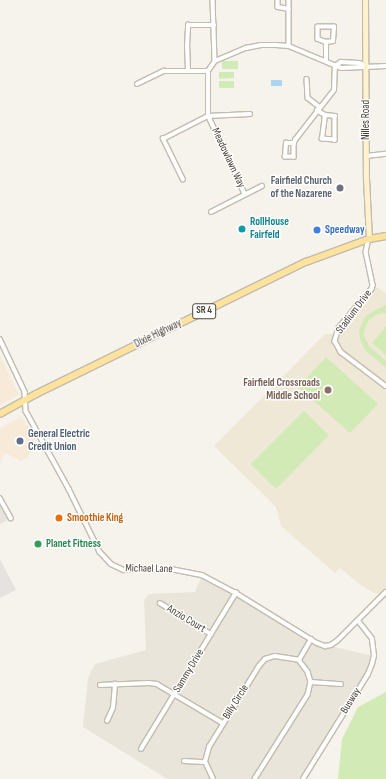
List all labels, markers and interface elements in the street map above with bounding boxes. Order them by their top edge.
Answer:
street label: Nilles Road [359,100,373,140]
street label: Meadowlawn Way [208,126,248,190]
place label: Fairfield Church of the Nazarene [270,175,332,201]
marker: Fairfield Church of the Nazarene [335,183,345,193]
place label: RollHouse Fairfeld [250,216,289,242]
place label: Speedway [325,223,364,237]
marker: RollHouse Fairfeld [237,224,247,234]
marker: Speedway [312,225,322,235]
street label: Stadium Drive [333,287,375,337]
road number: SR 4 [192,303,216,319]
street label: Dixie Highway [132,317,184,351]
place label: Fairfield Crossroads Middle School [243,377,320,403]
marker: Fairfield Crossroads Middle School [323,385,333,395]
place label: General Electric Credit Union [28,428,90,454]
marker: General Electric Credit Union [15,436,25,446]
place label: Smoothie King [67,511,123,525]
marker: Smoothie King [54,513,64,523]
place label: Planet Fitness [46,537,101,551]
marker: Planet Fitness [33,539,43,549]
street label: Michael Lane [125,562,173,576]
street label: Anzio Court [164,602,208,636]
street label: Sammy Drive [171,647,207,695]
street label: Billy Circle [220,682,252,722]
street label: Busway [338,686,364,716]

